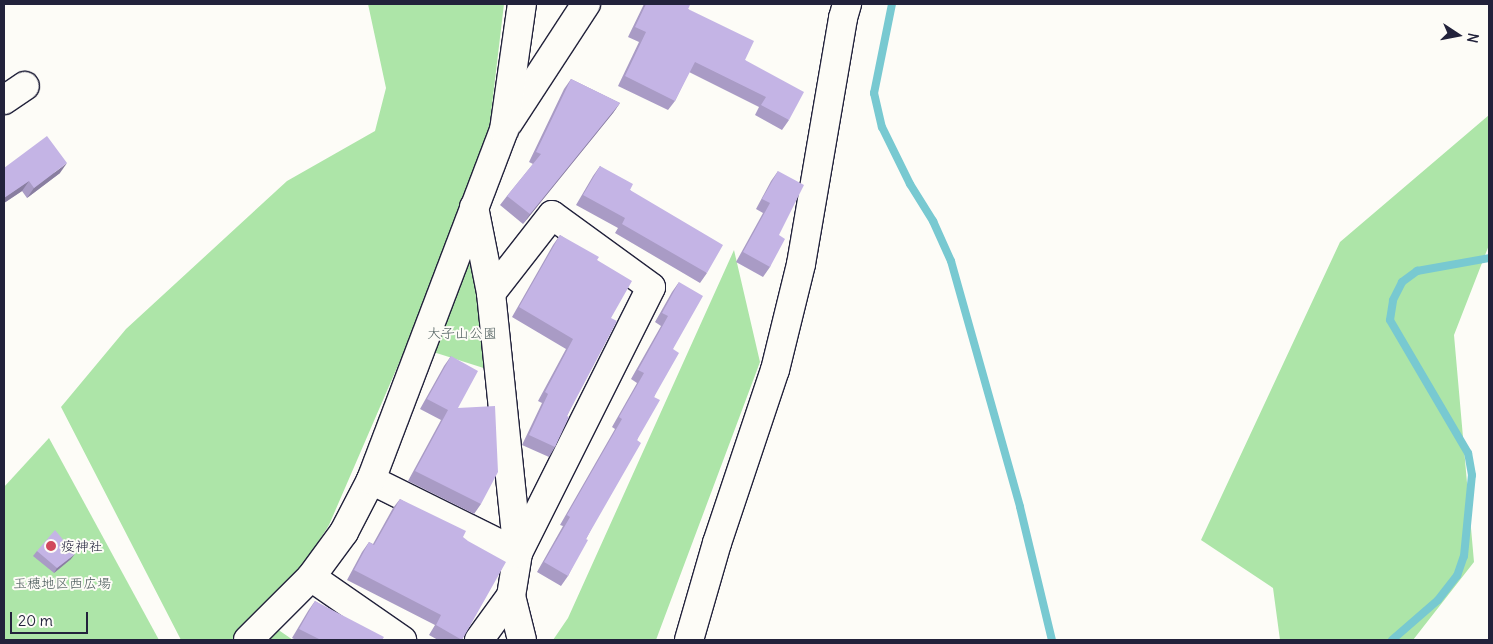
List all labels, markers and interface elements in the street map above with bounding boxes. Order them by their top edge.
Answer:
north arrow [1433,10,1483,60]
text: N [1463,31,1482,44]
park label: 大子山公園 [427,325,497,341]
place label: 疫神社 [61,538,103,554]
marker: 疫神社 [45,540,57,552]
park label: 玉穂地区西広場 [13,575,111,591]
scale bar [12,602,90,634]
text: 20 m [18,611,53,630]

